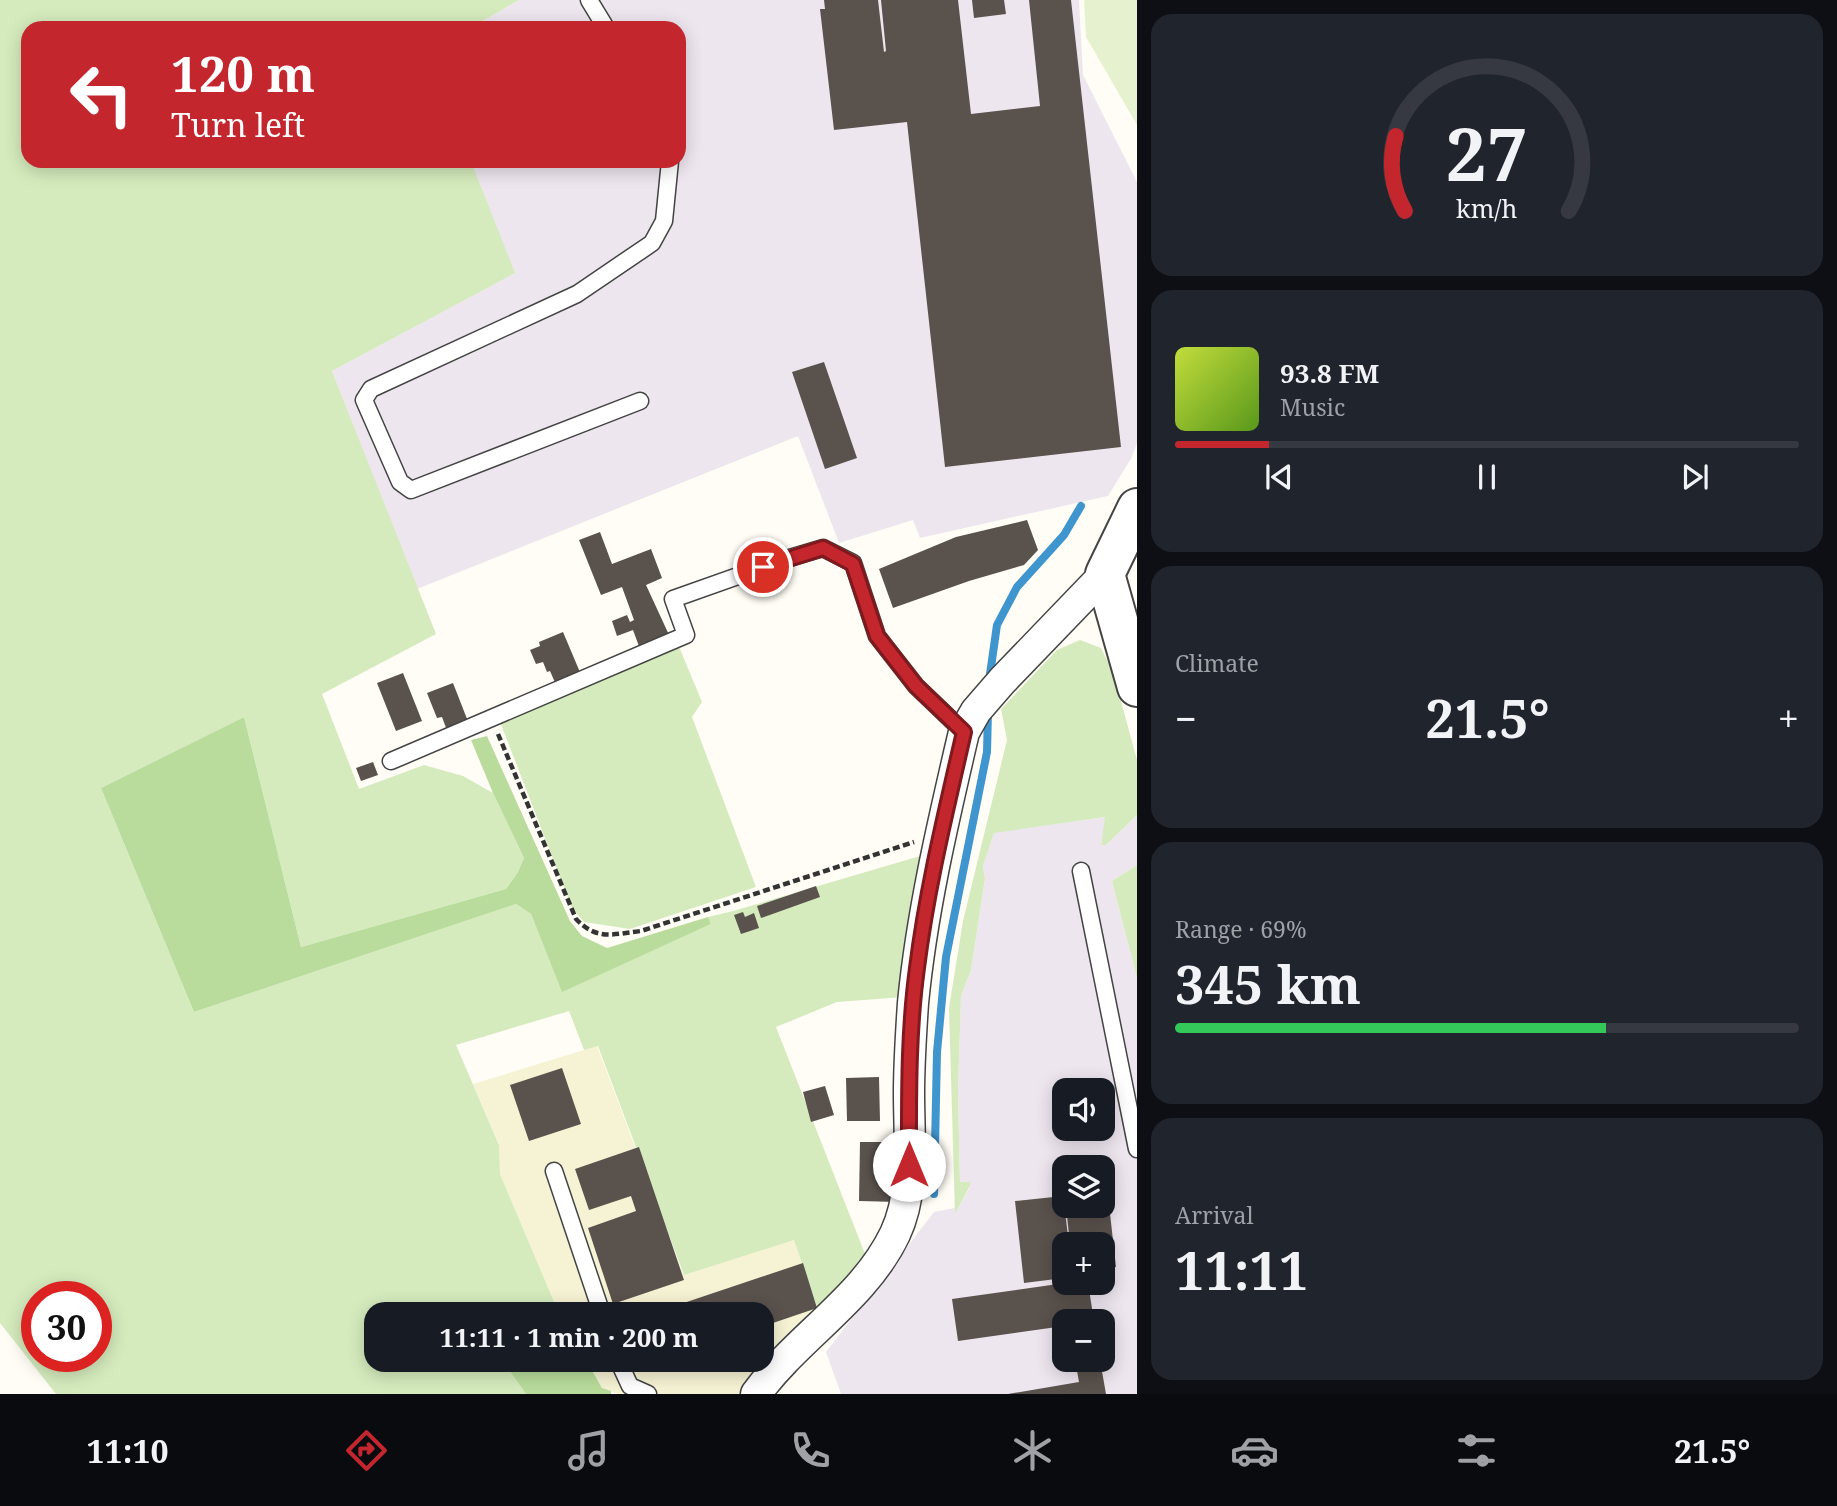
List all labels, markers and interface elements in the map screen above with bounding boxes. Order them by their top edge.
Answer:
text: 120 m [171,40,315,106]
icon: left [56,49,147,140]
text: Turn left [171,103,305,146]
text: 27 [1446,103,1528,202]
text: km/h [1456,191,1518,225]
text: 93.8 FM [1280,355,1379,391]
text: Music [1280,391,1345,423]
icon: previous [1260,458,1298,496]
icon: pause [1468,458,1506,496]
icon: next [1676,458,1714,496]
pin [733,537,793,597]
icon: arrive [744,548,782,586]
text: Climate [1175,647,1259,679]
text: 21.5° [1425,682,1550,753]
text: − [1175,692,1197,744]
text: + [1778,692,1799,744]
text: Range · 69% [1175,913,1307,945]
text: 345 km [1175,948,1361,1019]
map controls [1052,1078,1115,1372]
button: sound [1052,1078,1115,1141]
position arrow [872,1128,946,1202]
button: layers [1052,1155,1115,1218]
text: Arrival [1175,1199,1254,1231]
button: + [1052,1232,1115,1295]
text: 11:11 [1175,1234,1308,1305]
speed limit sign: 30 [21,1281,112,1372]
button: − [1052,1309,1115,1372]
text: 11:11 · 1 min · 200 m [439,1319,699,1355]
icon: directions [342,1426,391,1475]
icon: music [564,1426,613,1475]
icon: phone [786,1426,835,1475]
icon: climate [1008,1426,1057,1475]
icon: car [1230,1426,1279,1475]
icon: filters [1452,1426,1501,1475]
text: 11:10 [87,1429,169,1472]
text: 21.5° [1674,1429,1750,1472]

